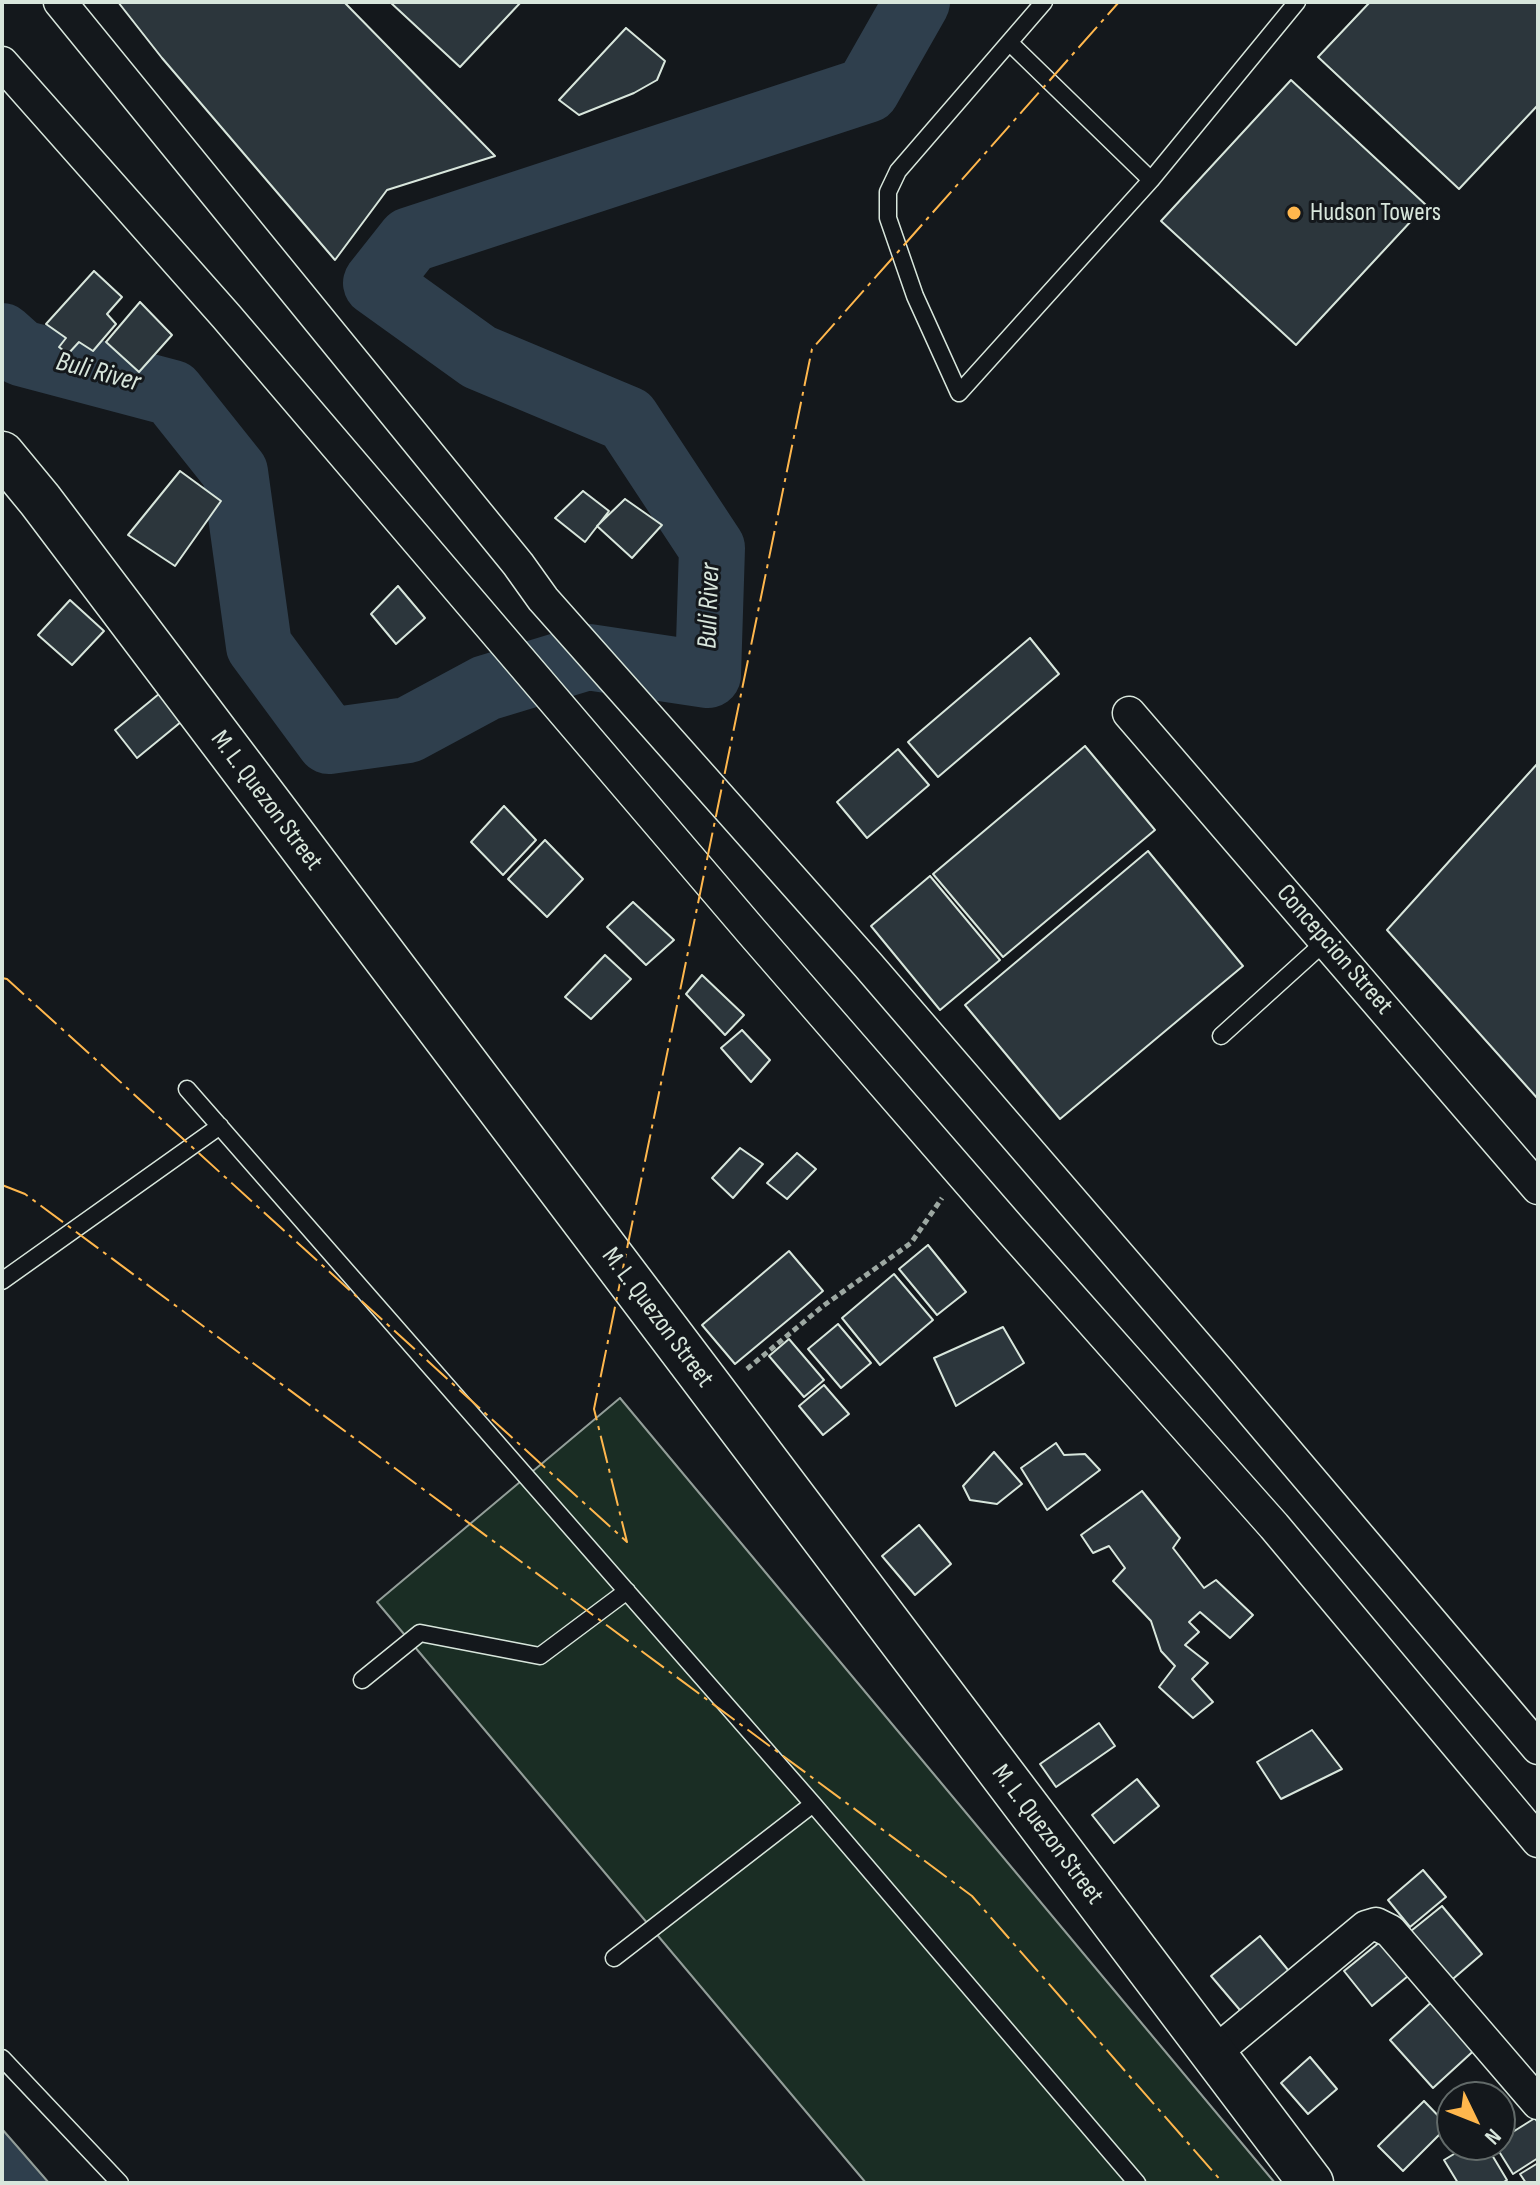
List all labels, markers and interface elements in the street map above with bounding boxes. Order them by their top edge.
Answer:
place label: Hudson Towers [1310,197,1441,229]
marker: Hudson Towers [1285,204,1303,222]
water label: Buli River [52,346,144,400]
water label: Buli River [692,563,728,649]
street label: M. L. Quezon Street [203,725,329,877]
street label: Concepcion Street [1269,879,1399,1021]
street label: M. L. Quezon Street [594,1242,720,1394]
street label: M. L. Quezon Street [984,1759,1110,1911]
north arrow [1436,2081,1516,2161]
text: N [1479,2123,1506,2150]

